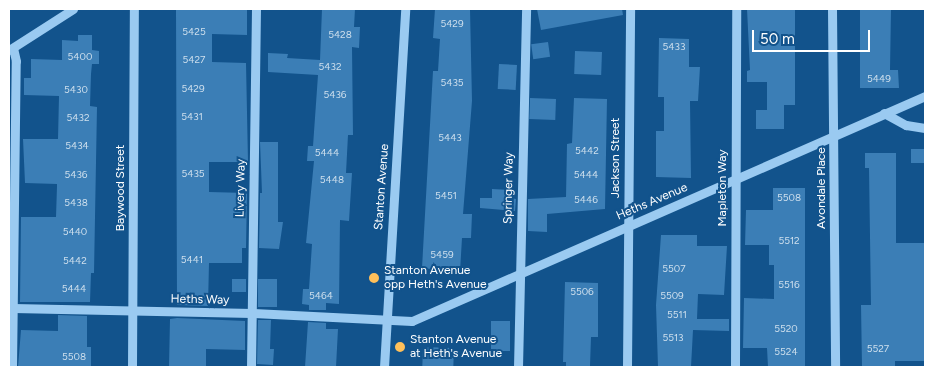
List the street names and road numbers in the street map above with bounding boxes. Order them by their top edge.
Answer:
street label: Jackson Street [609,118,623,198]
street label: Stanton Avenue [372,143,392,231]
street label: Baywood Street [114,145,128,231]
street label: Avondale Place [815,147,829,229]
street label: Mapleton Way [716,149,730,227]
street label: Springer Way [501,152,517,224]
street label: Livery Way [233,159,249,217]
street label: Heths Avenue [614,181,690,223]
street label: Heths Way [171,292,229,308]

